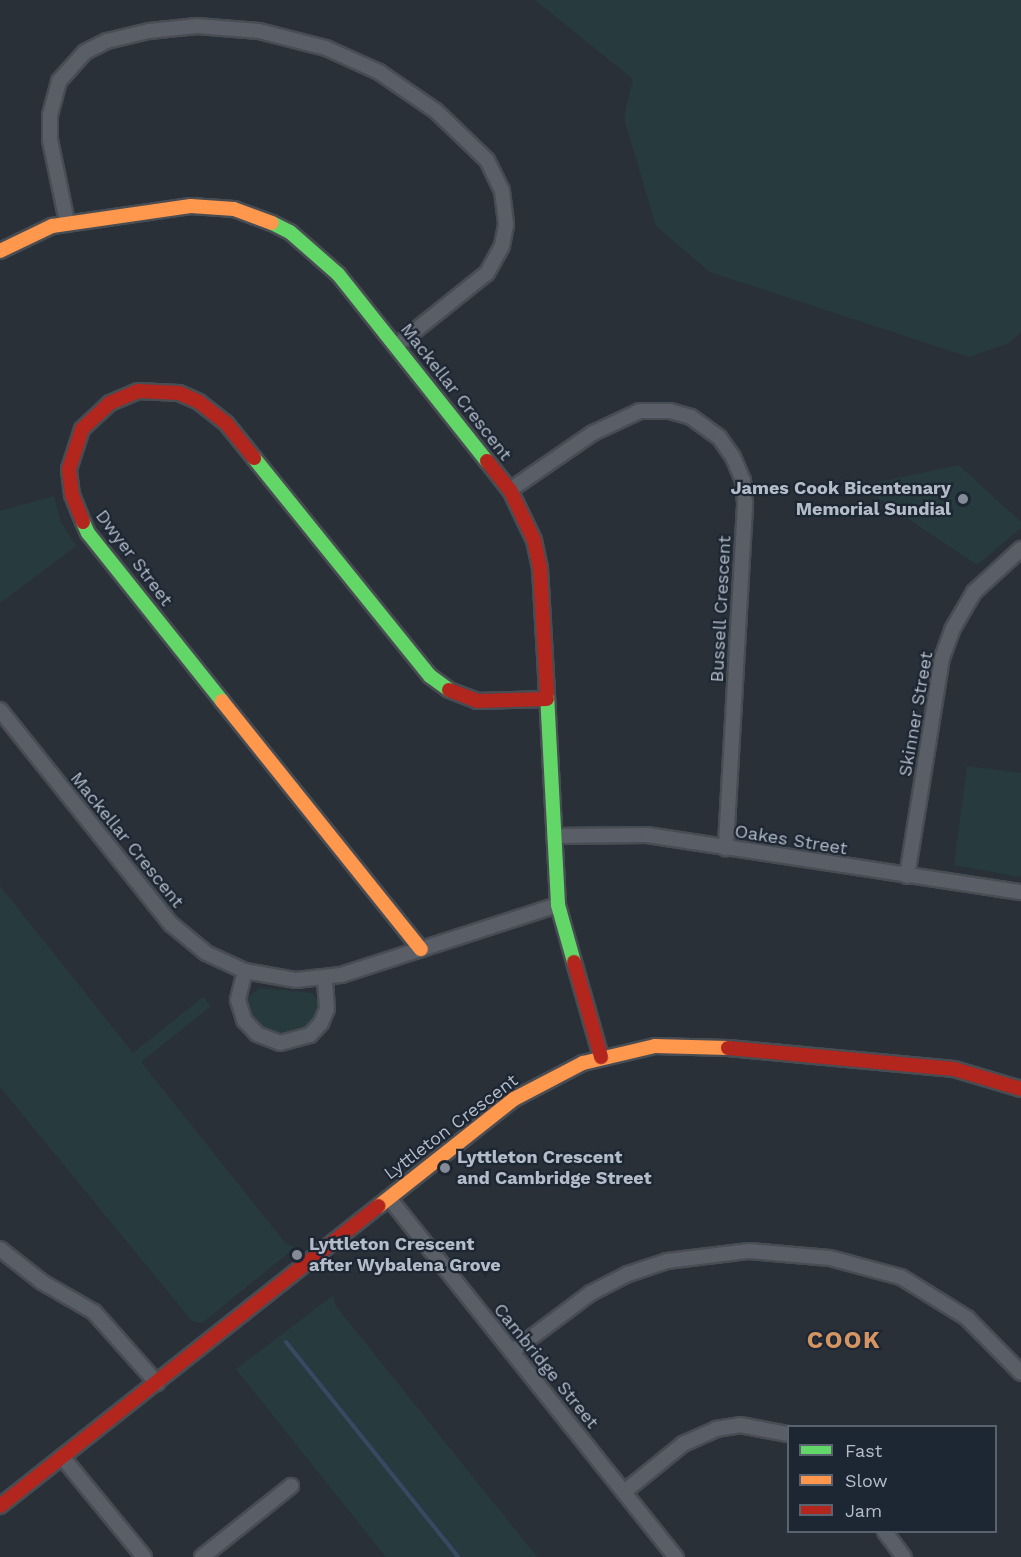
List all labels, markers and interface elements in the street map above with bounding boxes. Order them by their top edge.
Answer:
street label: Mackellar Crescent [396,319,516,465]
place label: James Cook Bicentenary Memorial Sundial [730,478,951,520]
marker: James Cook Bicentenary Memorial Sundial [956,492,970,506]
street label: Dwyer Street [91,506,177,610]
street label: Bussell Crescent [706,535,736,683]
street label: Skinner Street [894,650,938,778]
street label: Mackellar Crescent [65,768,189,912]
street label: Oakes Street [733,820,849,860]
street label: Lyttleton Crescent [380,1070,522,1184]
place label: Lyttleton Crescent and Cambridge Street [457,1147,652,1190]
marker: Lyttleton Crescent and Cambridge Street [438,1161,452,1175]
place label: Lyttleton Crescent after Wybalena Grove [309,1234,502,1276]
marker: Lyttleton Crescent after Wybalena Grove [290,1248,304,1262]
street label: Cambridge Street [489,1299,603,1433]
district label: COOK [807,1327,881,1355]
legend [787,1425,997,1533]
text: Fast [845,1440,882,1461]
text: Slow [845,1470,888,1491]
text: Jam [845,1500,882,1521]

